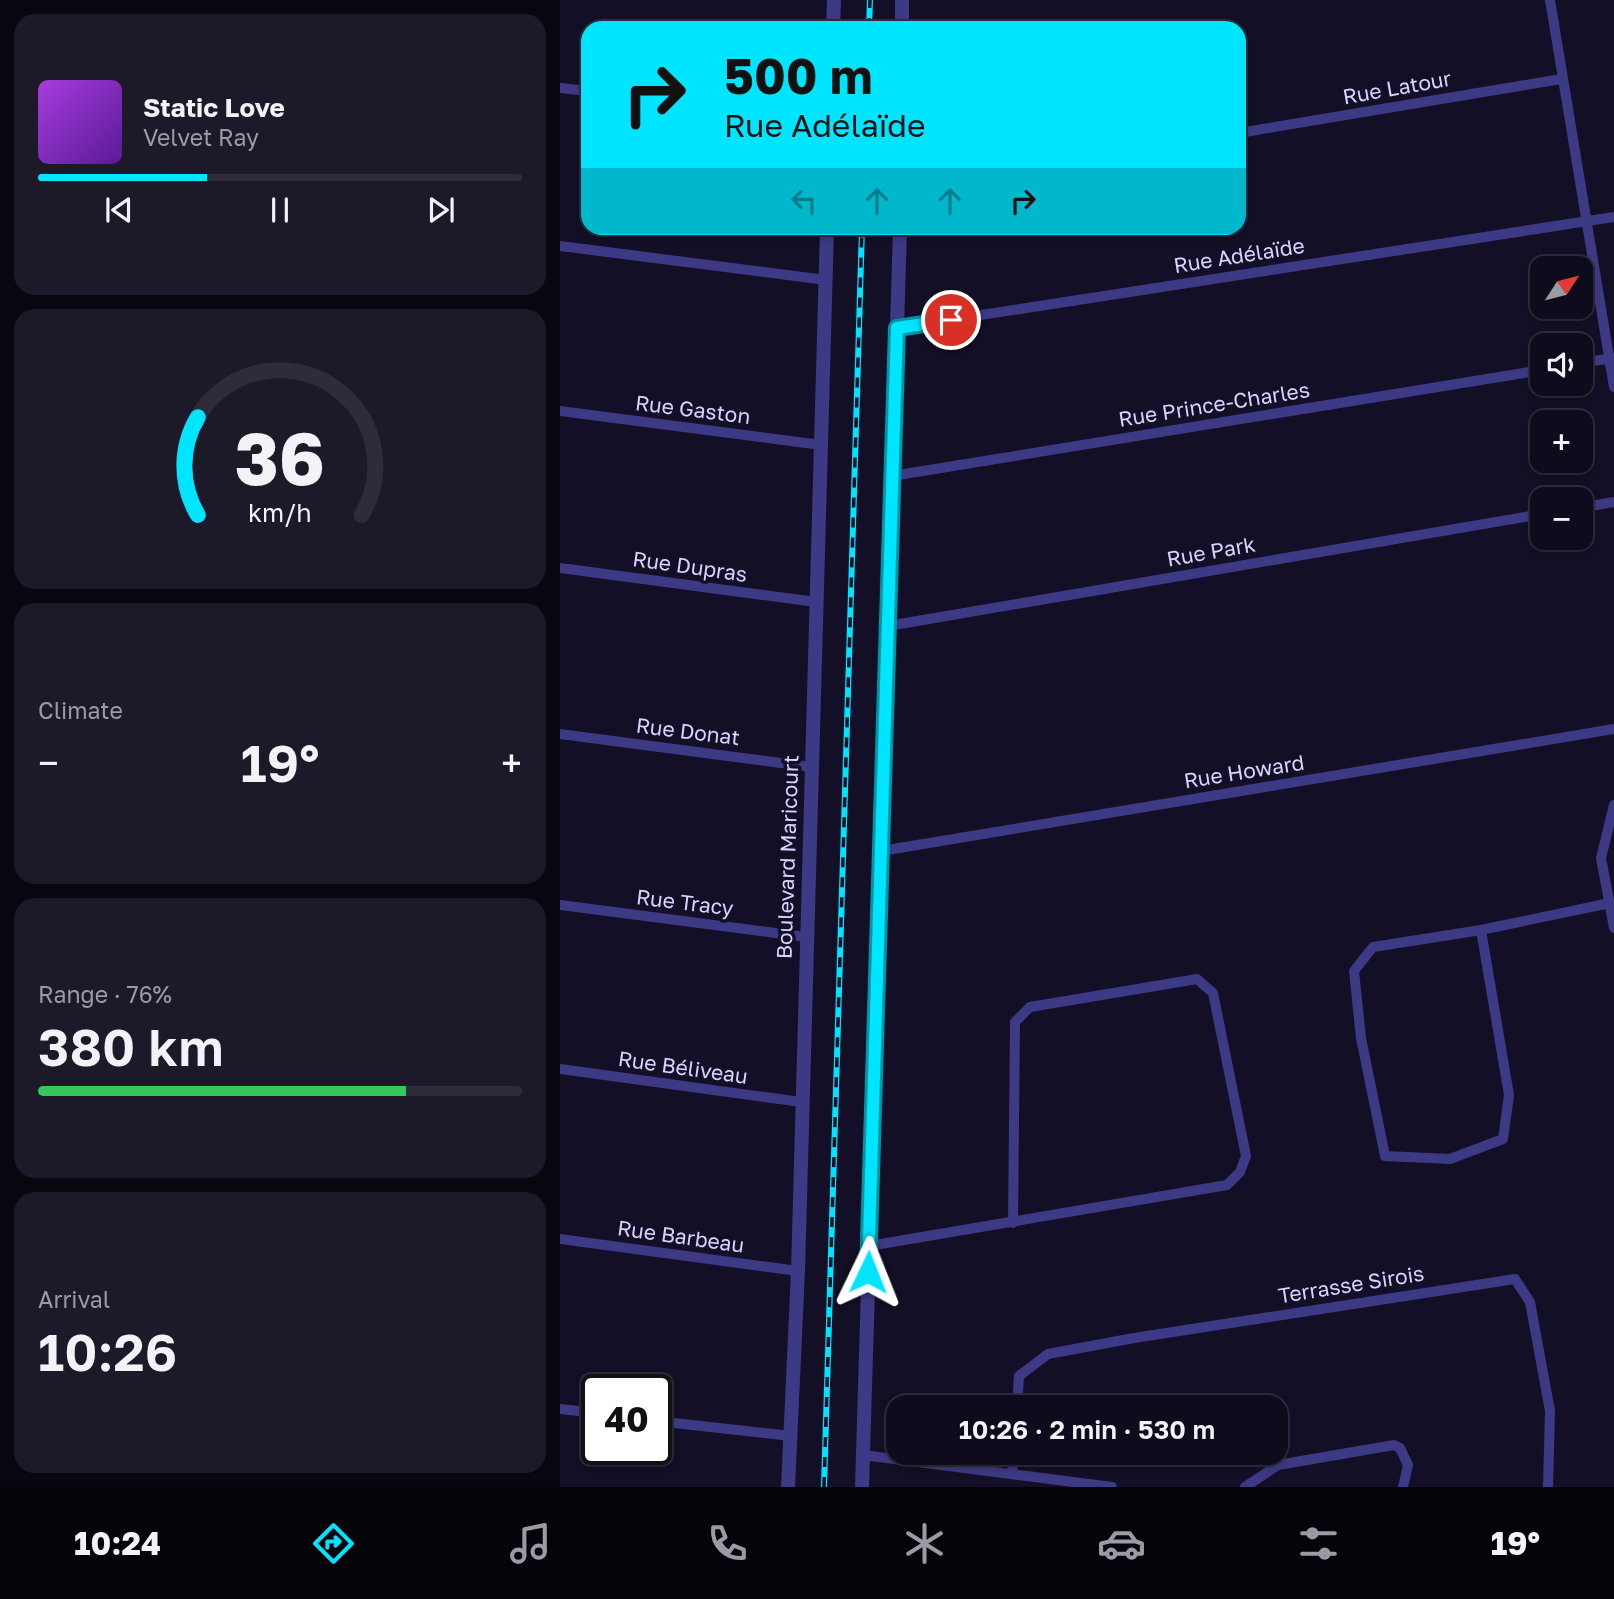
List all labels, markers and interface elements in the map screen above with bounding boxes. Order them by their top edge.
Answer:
text: 500 m [724,46,873,105]
icon: right [609,49,700,140]
street label: Rue Latour [1341,65,1453,109]
text: Static Love [143,92,285,123]
text: Rue Adélaïde [724,106,926,144]
text: Velvet Ray [143,123,259,151]
icon: left [785,182,823,220]
icon: ahead [858,182,896,220]
icon: ahead [931,182,969,220]
icon: right [1004,182,1042,220]
icon: previous [100,191,138,229]
icon: pause [261,191,299,229]
icon: next [422,191,460,229]
street label: Rue Adélaïde [1172,232,1306,278]
north arrow [1530,256,1592,318]
map controls [1530,256,1593,550]
pin [921,290,981,350]
icon: arrive [932,301,970,339]
button: sound [1530,333,1593,396]
street label: Rue Prince-Charles [1117,376,1311,432]
street label: Rue Gaston [634,389,752,429]
button: + [1530,410,1593,473]
text: 36 [235,414,325,501]
button: − [1530,487,1593,550]
text: km/h [248,497,312,528]
street label: Rue Park [1165,530,1257,572]
street label: Rue Dupras [631,545,749,587]
text: Climate [38,696,123,724]
street label: Rue Donat [635,712,741,750]
text: 19° [241,731,319,793]
text: − [38,740,59,785]
text: + [501,740,522,785]
street label: Rue Howard [1182,749,1306,793]
street label: Boulevard Maricourt [770,754,804,960]
street label: Rue Tracy [635,883,735,921]
text: Range · 76% [38,980,172,1008]
text: 380 km [38,1015,224,1077]
street label: Rue Béliveau [616,1045,750,1089]
street label: Rue Barbeau [616,1214,746,1258]
position arrow [831,1235,905,1309]
street label: Terrasse Sirois [1276,1260,1426,1308]
text: Arrival [38,1285,110,1313]
text: 10:26 [38,1320,177,1382]
speed limit sign: 40 [581,1374,672,1465]
text: 10:26 · 2 min · 530 m [959,1414,1215,1445]
icon: directions [309,1519,358,1568]
icon: music [506,1519,555,1568]
icon: phone [703,1519,752,1568]
icon: climate [900,1519,949,1568]
icon: car [1097,1519,1146,1568]
icon: filters [1294,1519,1343,1568]
text: 10:24 [74,1524,161,1562]
text: 19° [1491,1524,1540,1562]

